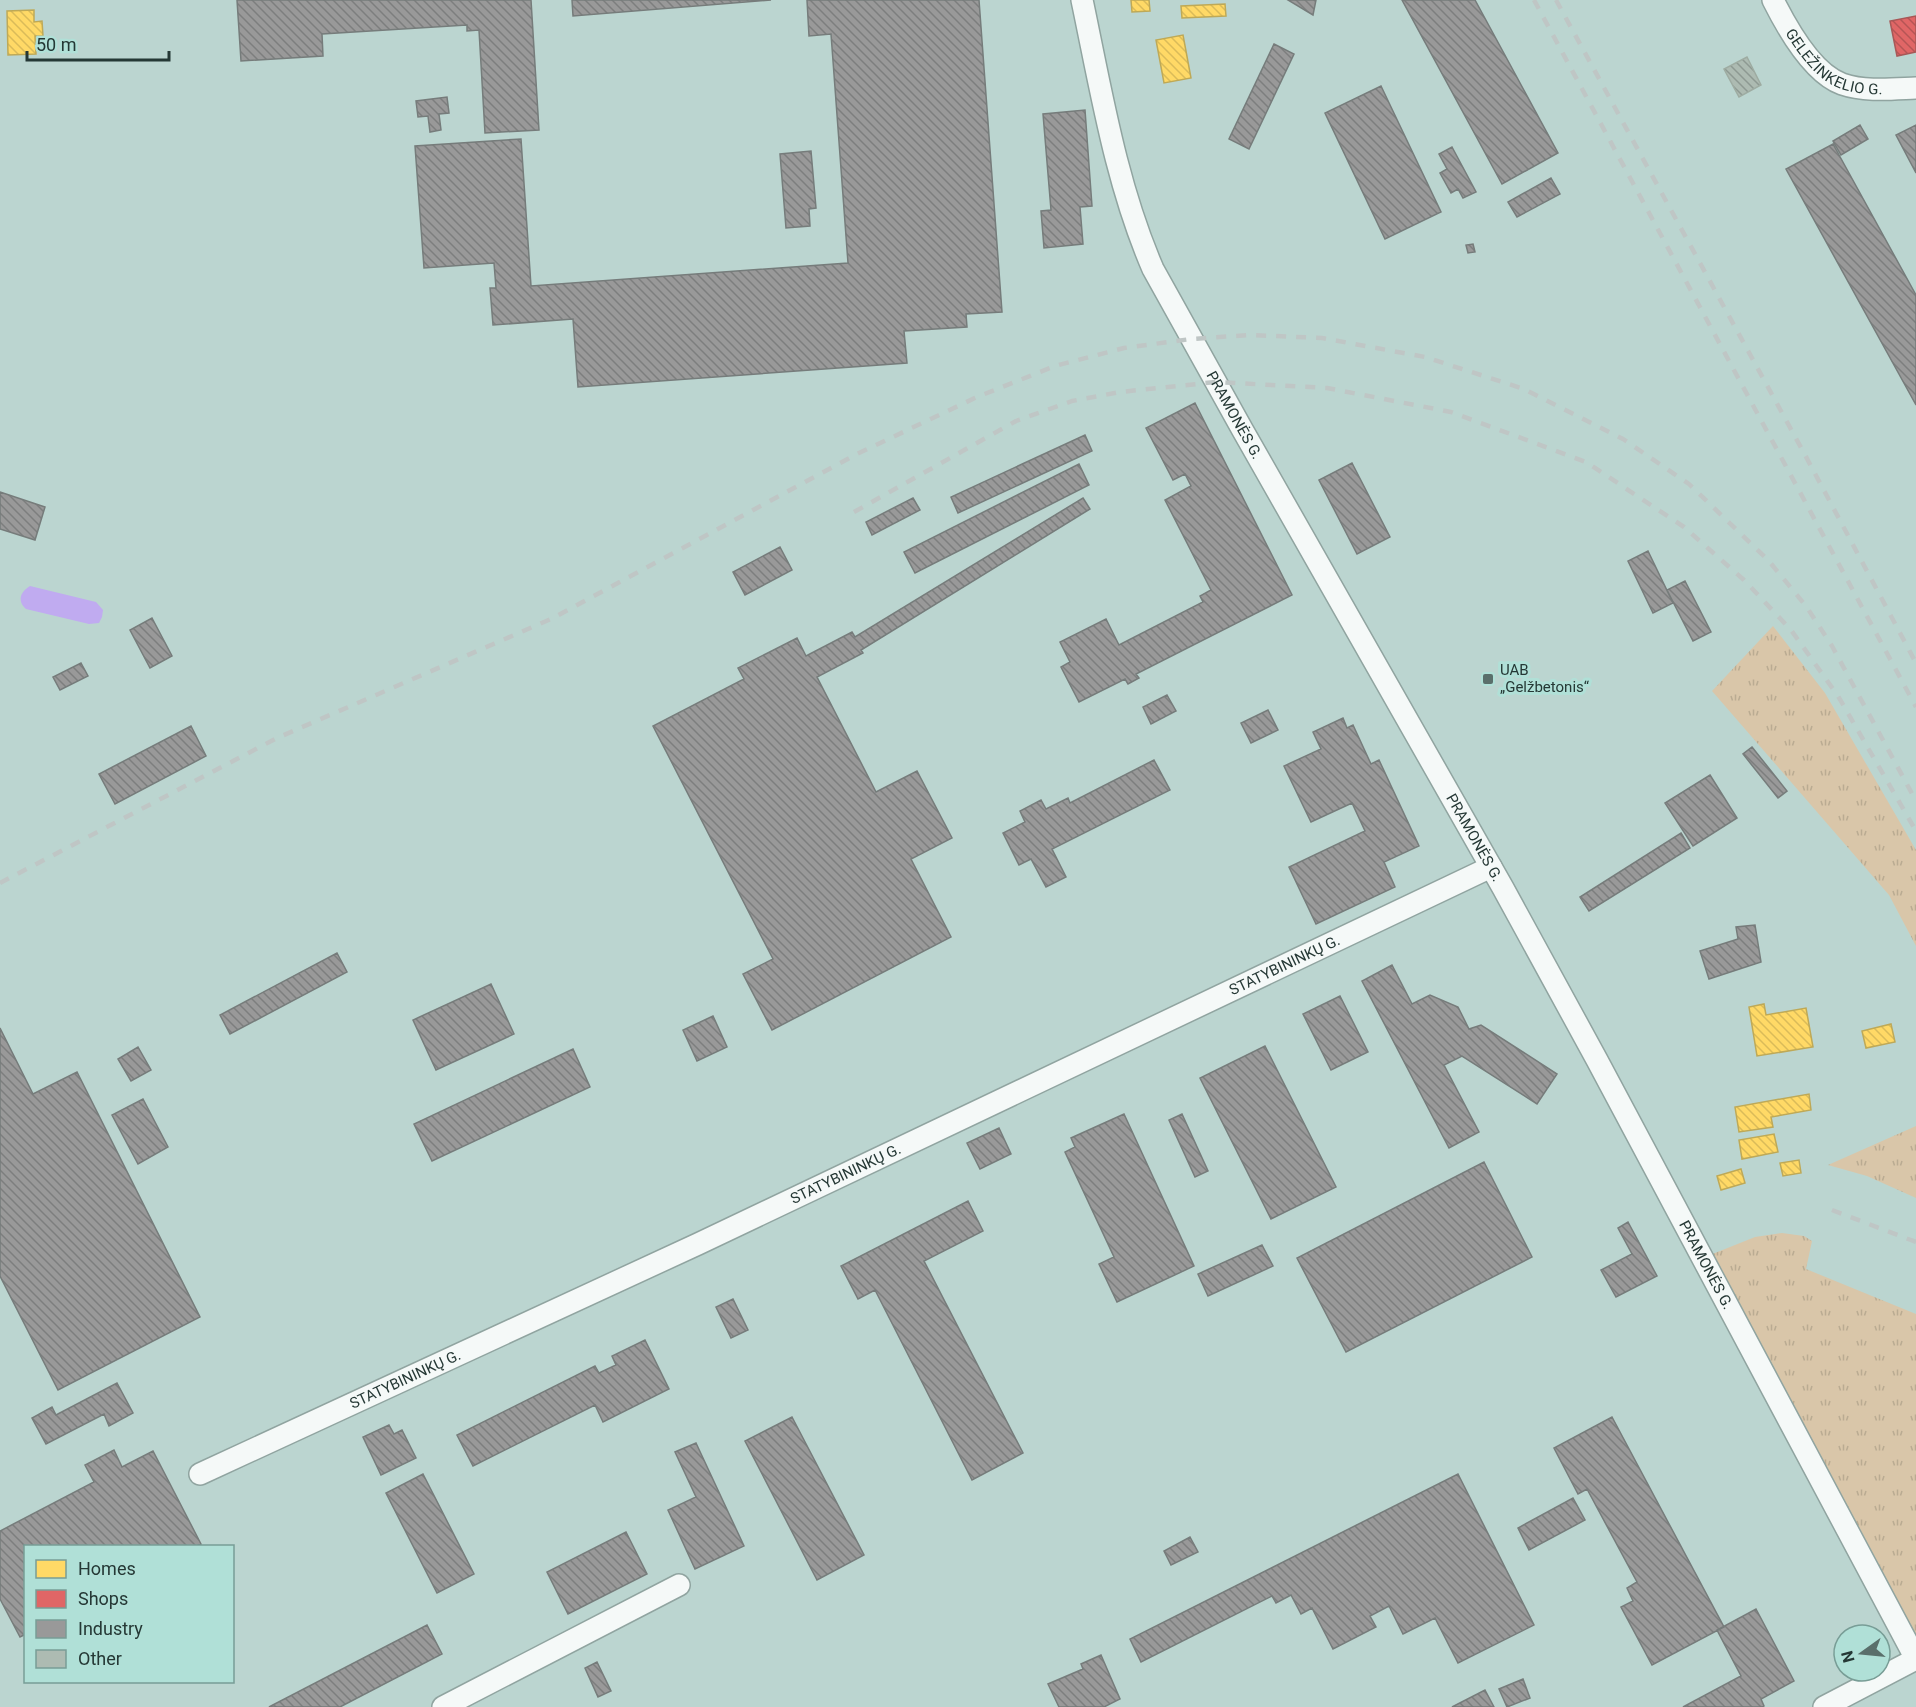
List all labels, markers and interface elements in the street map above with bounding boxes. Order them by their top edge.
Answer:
scale bar [27,24,170,62]
street label: GELEŽINKELIO G. [1782,25,1882,98]
text: 50 m [36,34,76,55]
street label: PRAMONĖS G. [1203,368,1266,462]
place label: UAB „Gelžbetonis“ [1500,661,1590,696]
marker: UAB „Gelžbetonis“ [1481,672,1495,686]
street label: PRAMONĖS G. [1442,791,1506,885]
street label: STATYBININKŲ G. [1226,931,1343,999]
street label: STATYBININKŲ G. [787,1140,904,1208]
street label: PRAMONĖS G. [1675,1217,1737,1312]
street label: STATYBININKŲ G. [347,1346,464,1413]
legend [24,1545,234,1683]
text: Homes [78,1558,136,1579]
text: Shops [78,1588,128,1609]
text: Industry [78,1618,143,1639]
north arrow [1832,1623,1892,1683]
text: Other [78,1648,122,1669]
text: N [1837,1649,1859,1665]

